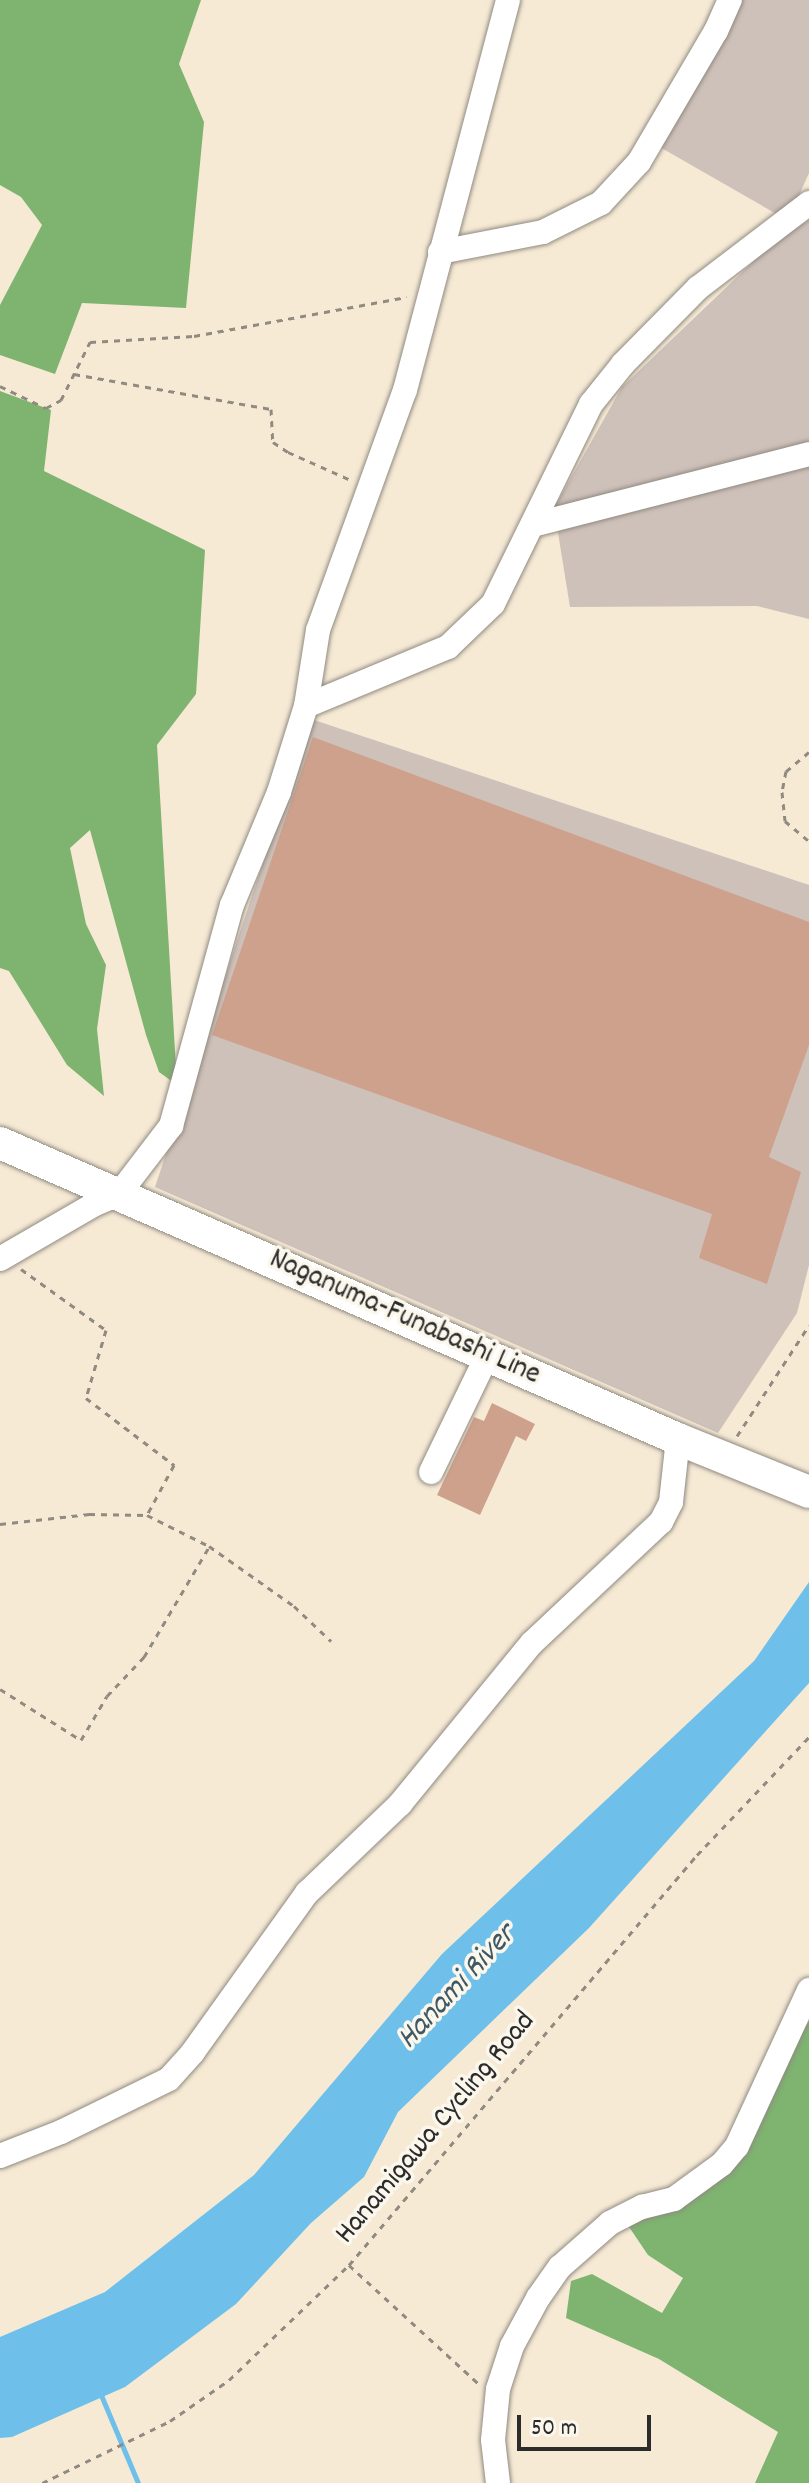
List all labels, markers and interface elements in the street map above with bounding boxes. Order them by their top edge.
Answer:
street label: Naganuma-Funabashi Line [263,1243,545,1395]
water label: Hanami River [390,1917,526,2059]
street label: Hanamigawa Cycling Road [329,2005,545,2253]
scale bar [521,2399,655,2449]
text: 50 m [531,2412,577,2446]

